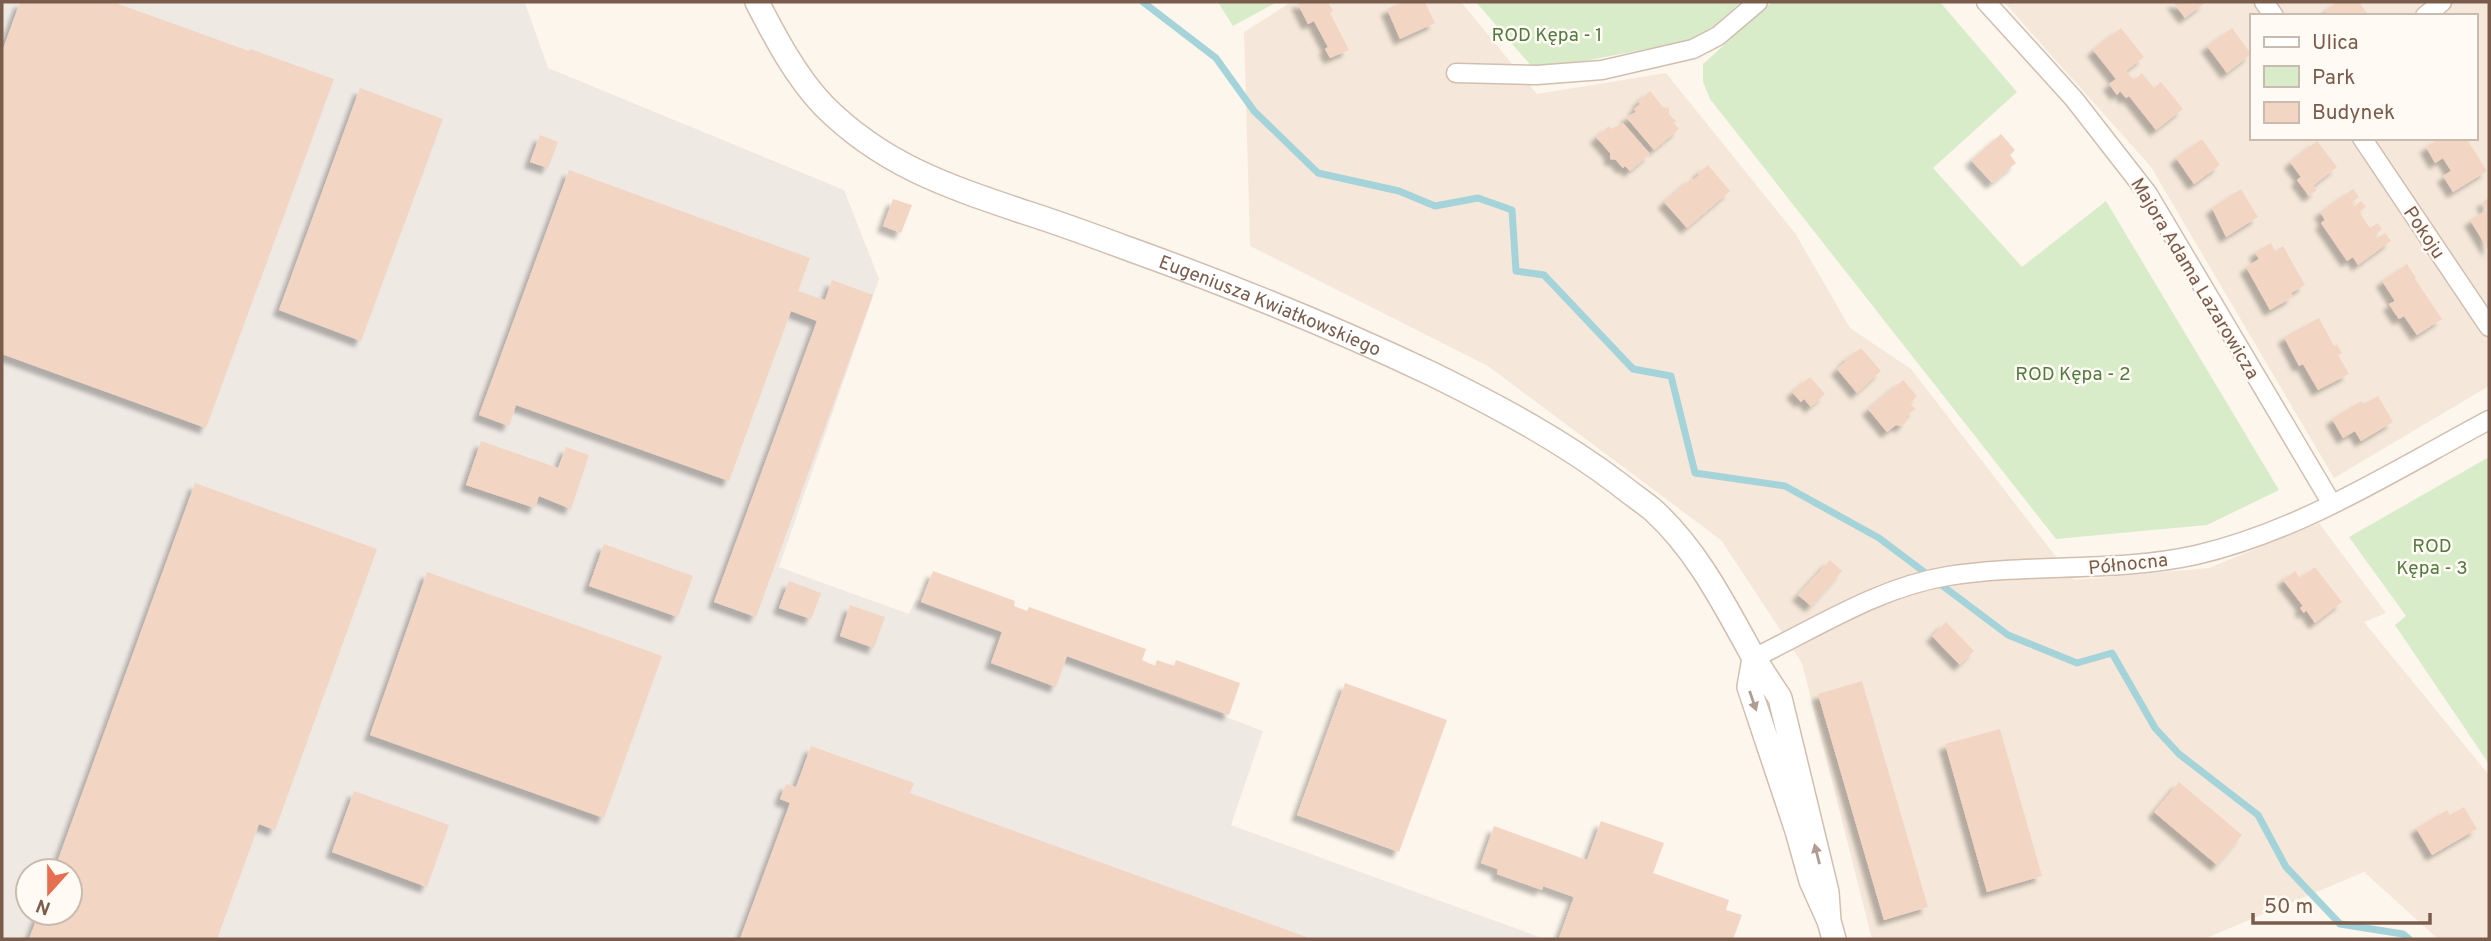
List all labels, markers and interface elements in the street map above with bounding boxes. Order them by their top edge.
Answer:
legend [2250,14,2477,140]
park label: ROD Kępa - 1 [1492,24,1602,48]
text: Ulica [2312,30,2359,57]
text: Park [2312,65,2355,92]
text: Budynek [2312,100,2395,127]
street label: Majora Adama Lazarowicza [2125,174,2264,384]
street label: Pokoju [2397,202,2450,264]
street label: Eugeniusza Kwiatkowskiego [1155,251,1384,363]
park label: ROD Kępa - 2 [2015,363,2131,387]
park label: ROD Kępa - 3 [2396,535,2468,581]
street label: Północna [2087,549,2169,581]
one-way arrow [1748,691,1759,712]
one-way arrow [1812,843,1823,865]
north arrow [14,857,84,927]
scale bar [2253,881,2430,925]
text: N [33,892,54,920]
text: 50 m [2264,894,2313,921]

